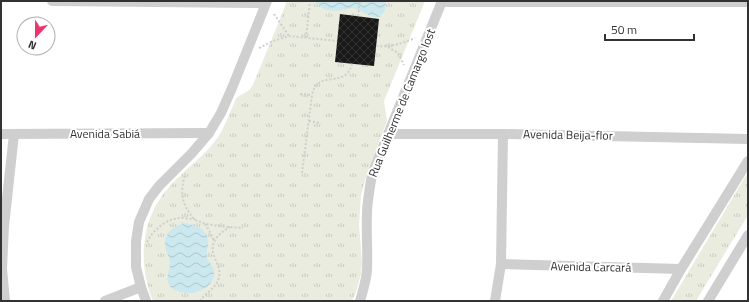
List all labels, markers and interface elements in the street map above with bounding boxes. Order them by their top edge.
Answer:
north arrow [16,16,56,56]
scale bar [605,16,694,42]
text: 50 m [611,20,637,39]
street label: Rua Guilherme de Camargo Iost [363,25,440,180]
text: N [26,36,39,54]
street label: Avenida Sabiá [70,124,140,143]
street label: Avenida Beija-flor [523,124,613,145]
street label: Avenida Carcará [550,256,632,277]

